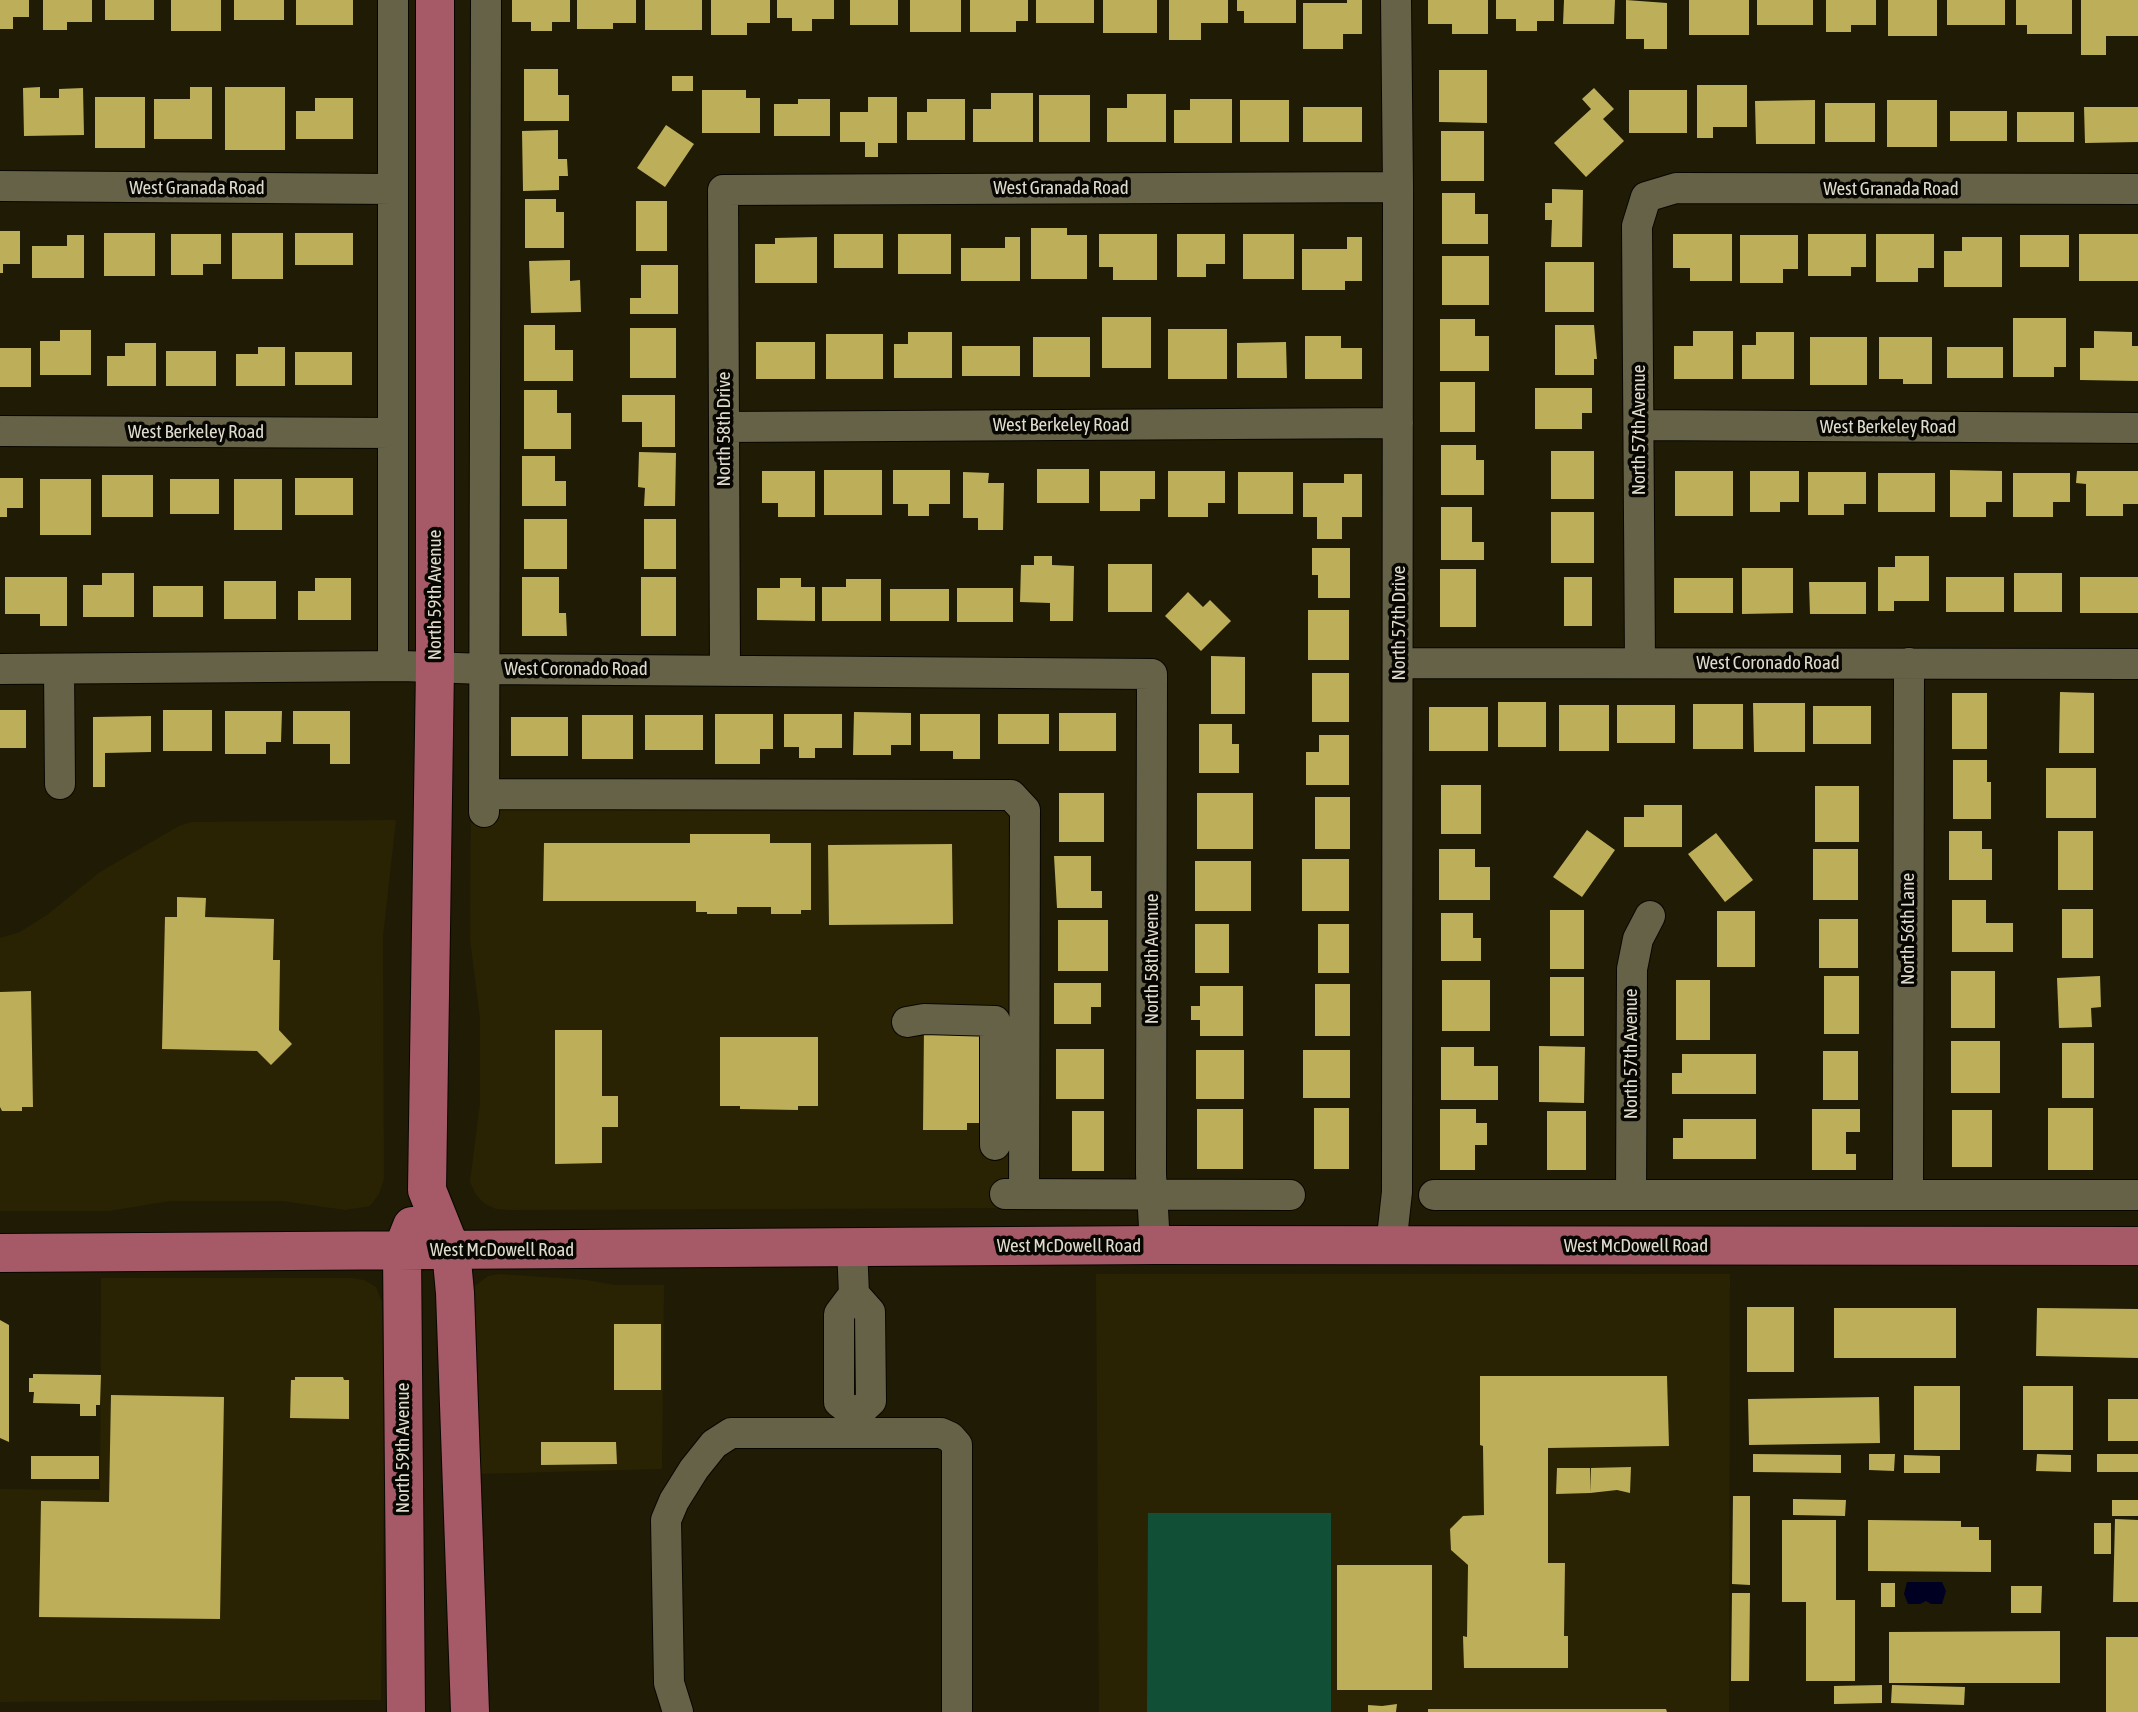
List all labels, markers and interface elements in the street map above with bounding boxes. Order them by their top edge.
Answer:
street label: West Granada Road [129,177,265,199]
street label: West Granada Road [993,177,1129,199]
street label: West Granada Road [1823,178,1959,200]
street label: North 57th Avenue [1628,365,1650,495]
street label: North 58th Drive [713,372,735,486]
street label: West Berkeley Road [993,414,1129,436]
street label: West Berkeley Road [1820,416,1956,438]
street label: West Berkeley Road [128,421,264,443]
street label: North 59th Avenue [424,530,446,660]
street label: North 57th Drive [1388,566,1410,680]
street label: West Coronado Road [1696,652,1840,674]
street label: West Coronado Road [504,658,648,680]
street label: North 56th Lane [1897,873,1919,985]
street label: North 58th Avenue [1141,894,1163,1024]
street label: North 57th Avenue [1620,989,1642,1119]
street label: West McDowell Road [997,1235,1141,1257]
street label: West McDowell Road [1564,1235,1708,1257]
street label: West McDowell Road [430,1239,574,1261]
street label: North 59th Avenue [392,1383,414,1513]

